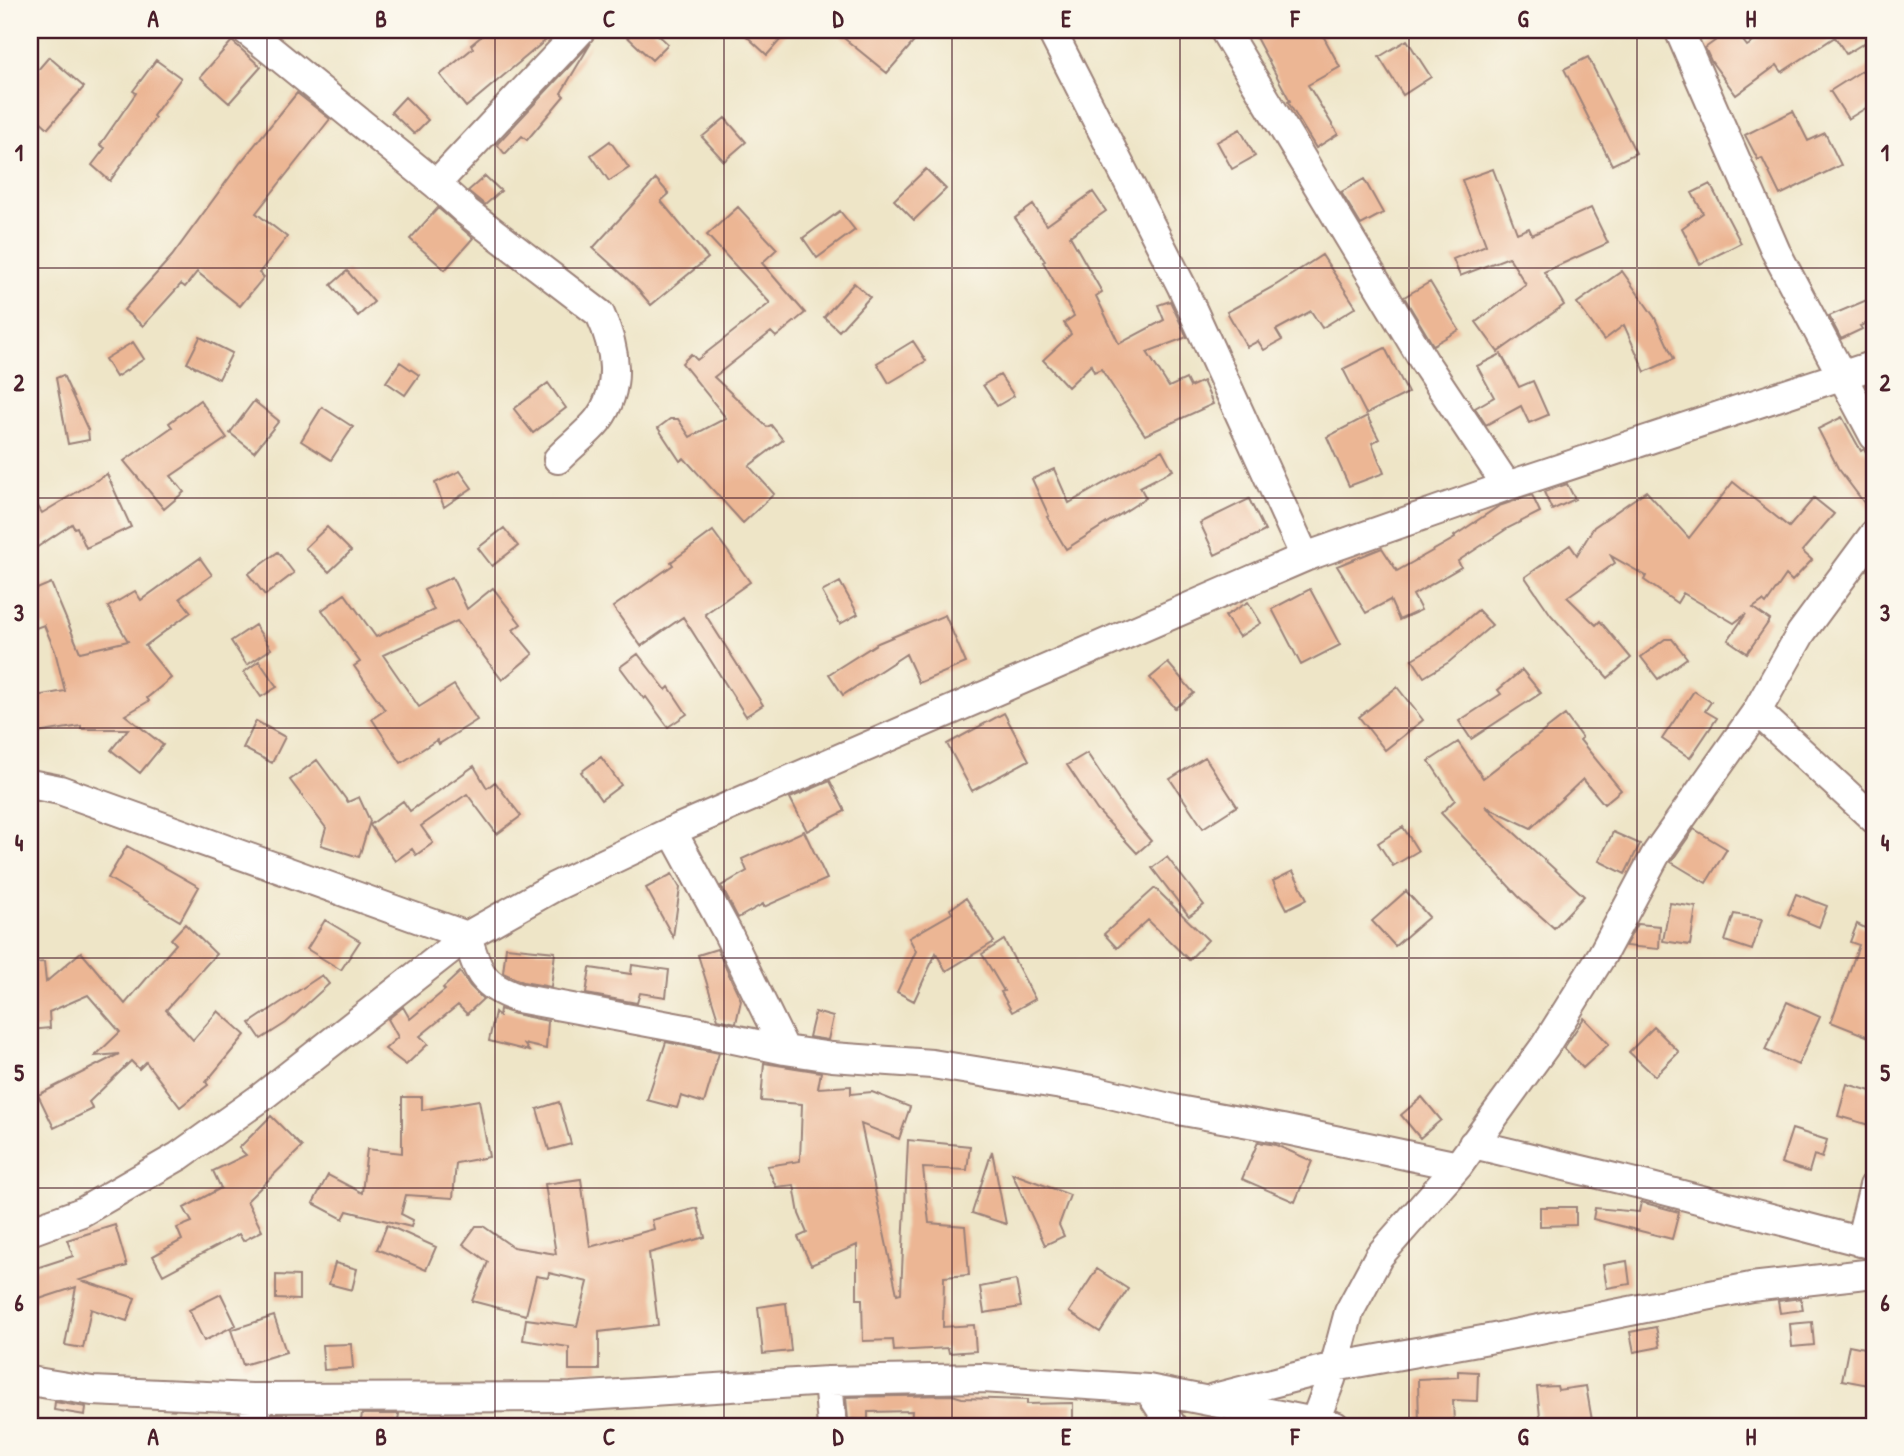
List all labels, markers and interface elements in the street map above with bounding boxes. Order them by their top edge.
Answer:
text: A [147,3,159,34]
text: B [375,3,387,34]
text: C [603,3,615,34]
text: D [833,3,845,34]
text: E [1061,3,1072,34]
text: F [1290,3,1301,34]
text: G [1517,3,1529,34]
text: H [1746,3,1757,34]
text: 1 [15,137,23,168]
text: 1 [1881,137,1889,168]
text: 2 [14,367,25,398]
text: 2 [1880,367,1891,398]
text: 3 [14,597,24,628]
text: 3 [1880,597,1890,628]
text: 4 [15,827,24,858]
text: 4 [1881,827,1890,858]
text: 5 [14,1057,24,1088]
text: 5 [1880,1057,1890,1088]
text: 6 [14,1287,24,1318]
text: 6 [1880,1287,1890,1318]
text: A [147,1421,159,1452]
text: B [375,1421,387,1452]
text: C [603,1421,615,1452]
text: D [833,1421,845,1452]
text: E [1061,1421,1072,1452]
text: F [1290,1421,1301,1452]
text: G [1517,1421,1529,1452]
text: H [1746,1421,1757,1452]

